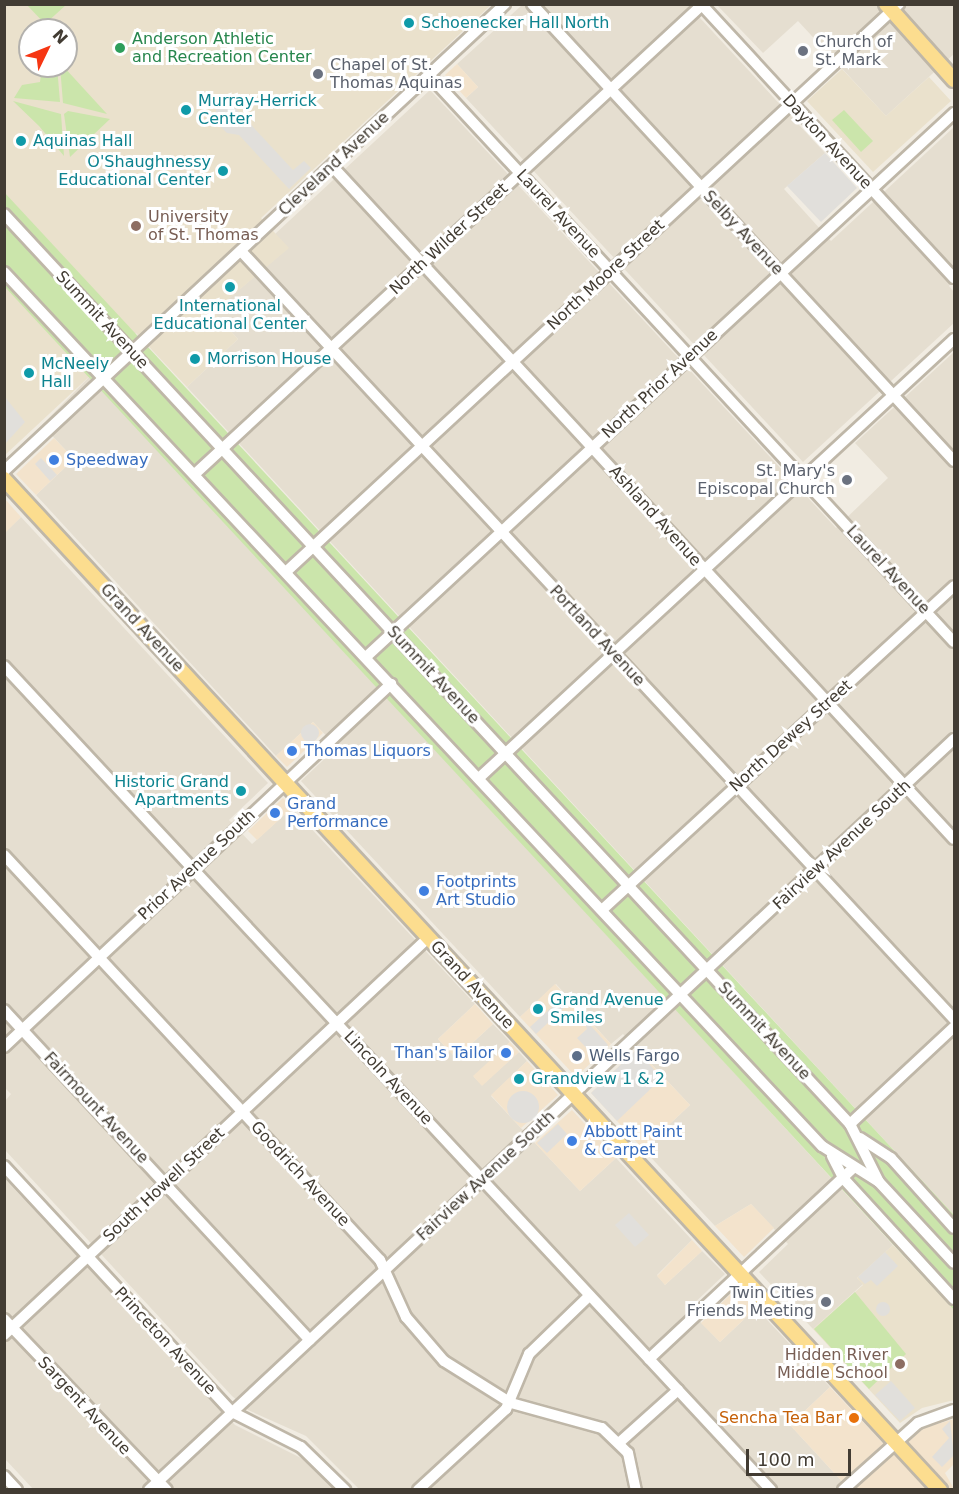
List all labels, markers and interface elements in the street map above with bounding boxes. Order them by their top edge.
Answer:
place label: Schoenecker Hall North [421,13,609,33]
marker: Schoenecker Hall North [402,16,416,30]
north arrow [18,18,78,78]
text: N [49,25,72,48]
place label: Anderson Athletic and Recreation Center [132,29,312,67]
place label: Church of St. Mark [815,32,892,70]
marker: Anderson Athletic and Recreation Center [113,41,127,55]
marker: Church of St. Mark [796,44,810,58]
place label: Chapel of St. Thomas Aquinas [330,55,462,93]
marker: Chapel of St. Thomas Aquinas [311,67,325,81]
place label: Murray-Herrick Center [198,91,317,129]
street label: Dayton Avenue [778,91,876,193]
marker: Murray-Herrick Center [179,103,193,117]
street label: Cleveland Avenue [275,108,393,220]
place label: Aquinas Hall [33,131,132,151]
marker: Aquinas Hall [14,134,28,148]
place label: O'Shaughnessy Educational Center [58,152,211,190]
marker: O'Shaughnessy Educational Center [216,164,230,178]
street label: Laurel Avenue [512,166,604,262]
street label: North Wilder Street [386,179,512,299]
street label: Selby Avenue [699,187,787,279]
place label: University of St. Thomas [148,207,259,245]
street label: North Moore Street [544,216,668,334]
marker: University of St. Thomas [129,219,143,233]
street label: Summit Avenue [52,267,152,373]
marker: International Educational Center [223,280,237,294]
place label: International Educational Center [154,296,306,334]
street label: North Prior Avenue [598,325,722,443]
place label: Morrison House [207,349,331,369]
marker: Morrison House [188,352,202,366]
place label: McNeely Hall [41,354,109,392]
marker: McNeely Hall [22,366,36,380]
place label: Speedway [66,450,149,470]
marker: Speedway [47,453,61,467]
place label: St. Mary's Episcopal Church [697,461,835,499]
street label: Ashland Avenue [605,462,705,570]
marker: St. Mary's Episcopal Church [840,473,854,487]
street label: Laurel Avenue [842,522,934,618]
street label: Grand Avenue [96,580,188,676]
street label: Portland Avenue [545,582,649,690]
street label: Summit Avenue [383,622,483,728]
street label: North Dewey Street [726,676,856,796]
place label: Thomas Liquors [304,741,431,761]
marker: Thomas Liquors [285,744,299,758]
place label: Historic Grand Apartments [114,772,229,810]
street label: Fairview Avenue South [769,776,915,914]
marker: Historic Grand Apartments [234,784,248,798]
place label: Grand Performance [287,794,388,832]
street label: Prior Avenue South [135,806,259,924]
marker: Grand Performance [268,806,282,820]
place label: Footprints Art Studio [436,872,516,910]
marker: Footprints Art Studio [417,884,431,898]
street label: Grand Avenue [426,937,518,1033]
street label: Summit Avenue [714,978,814,1084]
place label: Grand Avenue Smiles [550,990,664,1028]
marker: Grand Avenue Smiles [531,1002,545,1016]
street label: Lincoln Avenue [340,1027,436,1129]
place label: Than's Tailor [394,1043,494,1063]
marker: Than's Tailor [499,1046,513,1060]
place label: Wells Fargo [589,1046,680,1066]
street label: Fairmount Avenue [40,1049,152,1167]
marker: Wells Fargo [570,1049,584,1063]
place label: Grandview 1 & 2 [531,1069,665,1089]
marker: Grandview 1 & 2 [512,1072,526,1086]
street label: Fairview Avenue South [413,1107,559,1245]
street label: Goodrich Avenue [246,1117,354,1231]
place label: Abbott Paint & Carpet [584,1122,682,1160]
street label: South Howell Street [99,1124,229,1246]
marker: Abbott Paint & Carpet [565,1134,579,1148]
street label: Princeton Avenue [110,1283,220,1399]
place label: Twin Cities Friends Meeting [687,1283,814,1321]
marker: Twin Cities Friends Meeting [819,1295,833,1309]
place label: Hidden River Middle School [777,1345,888,1383]
street label: Sargent Avenue [34,1353,134,1459]
marker: Hidden River Middle School [893,1357,907,1371]
place label: Sencha Tea Bar [719,1408,842,1428]
marker: Sencha Tea Bar [847,1411,861,1425]
scale bar [749,1437,854,1475]
text: 100 m [757,1449,815,1470]

